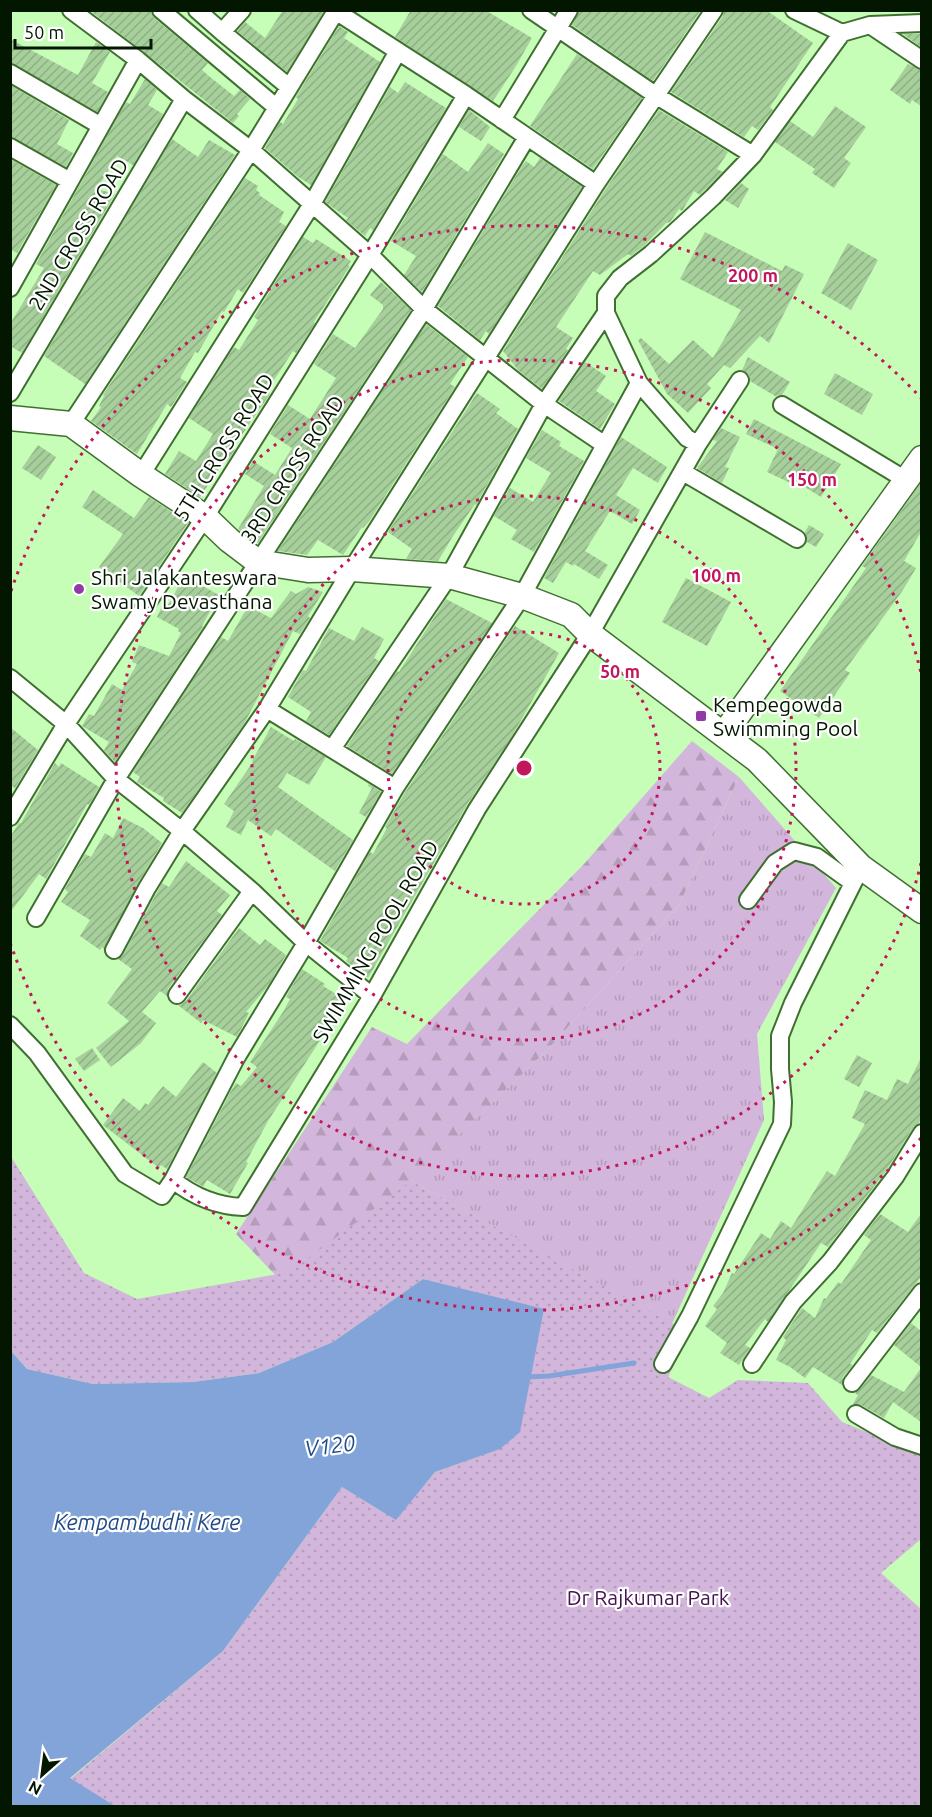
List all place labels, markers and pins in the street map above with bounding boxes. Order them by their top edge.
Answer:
place label: Shri Jalakanteswara Swamy Devasthana [91,565,277,613]
marker: Shri Jalakanteswara Swamy Devasthana [72,582,86,596]
place label: Kempegowda Swimming Pool [713,692,858,740]
marker: Kempegowda Swimming Pool [694,709,708,723]
centre of rings [514,758,534,778]

